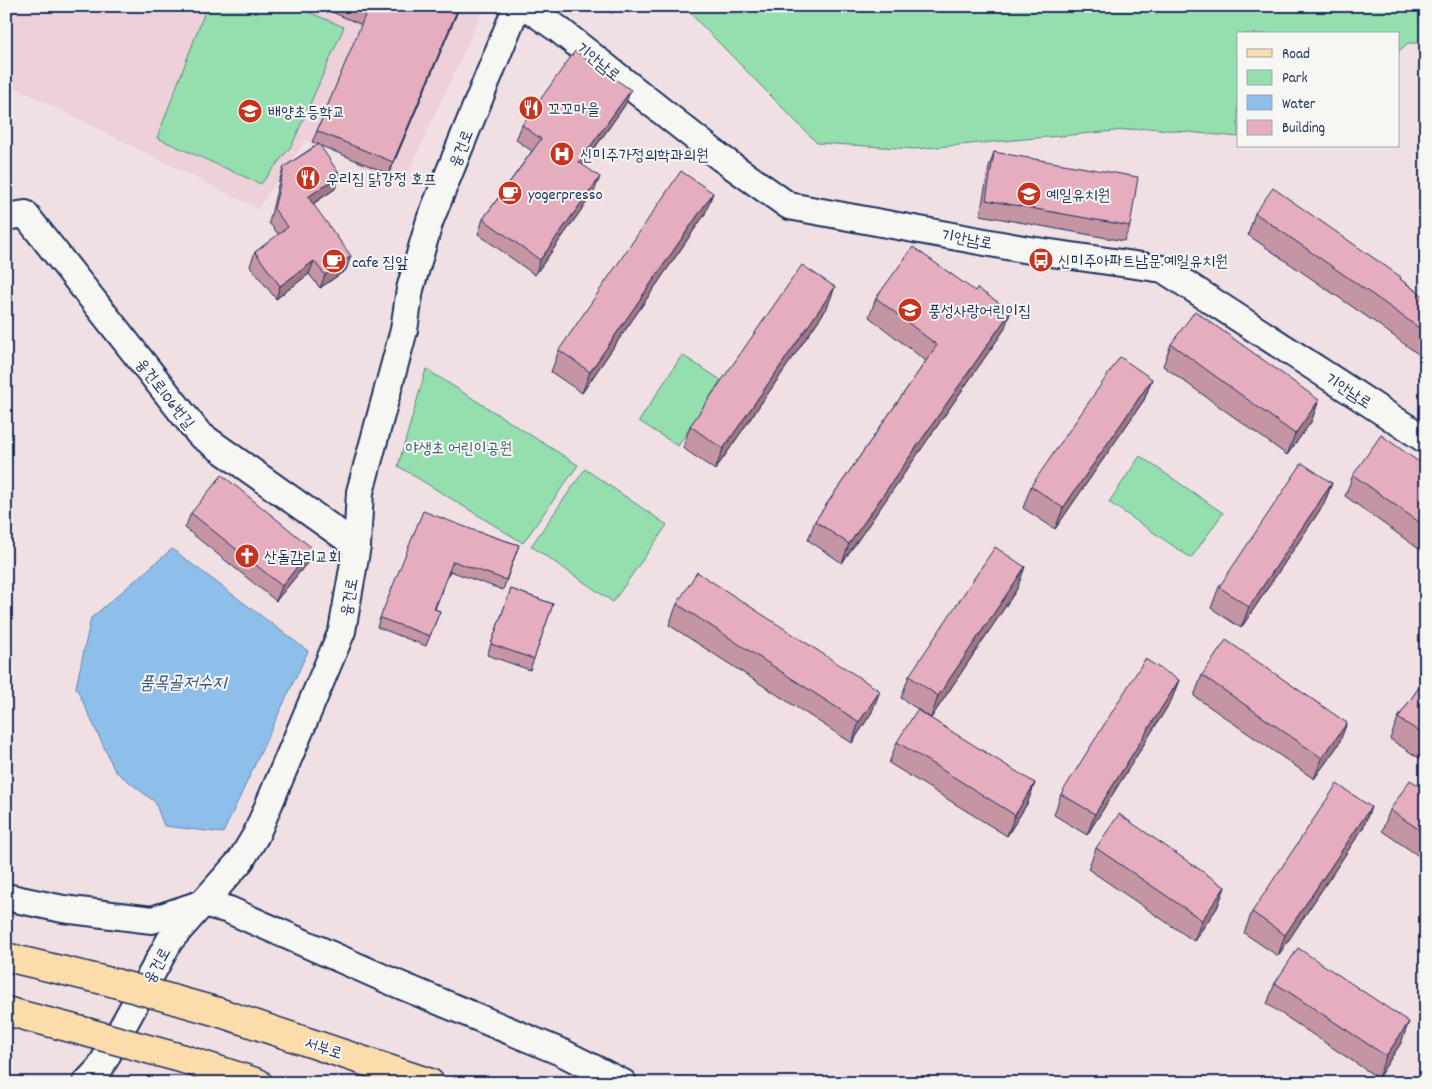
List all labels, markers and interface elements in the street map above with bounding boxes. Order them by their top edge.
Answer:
legend [1237,32,1400,148]
street label: 기안남로 [570,38,625,88]
text: Road [1282,44,1310,66]
text: Park [1282,68,1308,90]
text: Water [1282,94,1316,116]
restaurant icon: 꼬꼬마을 [518,95,544,121]
school or university icon: 배양초등학교 [237,98,263,124]
place label: 꼬꼬마을 [548,99,600,122]
place label: 배양초등학교 [268,102,345,125]
text: Building [1282,118,1325,140]
street label: 융건로 [444,127,480,171]
hospital icon: 신미주가정의학과의원 [549,141,575,167]
place label: 신미주가정의학과의원 [580,145,709,168]
restaurant icon: 우리집 닭강정 호프 [295,165,321,191]
place label: 우리집 닭강정 호프 [326,169,436,192]
cafe icon: yogerpresso [497,180,523,206]
school or university icon: 예일유치원 [1016,181,1042,207]
place label: yogerpresso [528,184,603,207]
place label: 예일유치원 [1046,185,1110,208]
street label: 기안남로 [939,225,994,256]
bus stop icon: 신미주아파트남문.예일유치원 [1028,247,1054,273]
cafe icon: cafe 집앞 [321,248,347,274]
place label: 신미주아파트남문.예일유치원 [1058,251,1228,274]
place label: cafe 집앞 [352,252,408,275]
school or university icon: 풍성사랑어린이집 [897,297,923,323]
place label: 풍성사랑어린이집 [928,301,1031,324]
street label: 융건로106번길 [129,354,199,435]
street label: 기안남로 [1320,368,1375,416]
park label: 야생초 어린이공원 [406,438,512,461]
church icon: 산돌감리교회 [234,543,260,569]
place label: 산돌감리교회 [264,547,341,570]
street label: 융건로 [336,576,365,618]
water label: 품목골저수지 [140,672,229,697]
street label: 융건로 [139,944,178,989]
street label: 서부로 [301,1032,345,1066]

